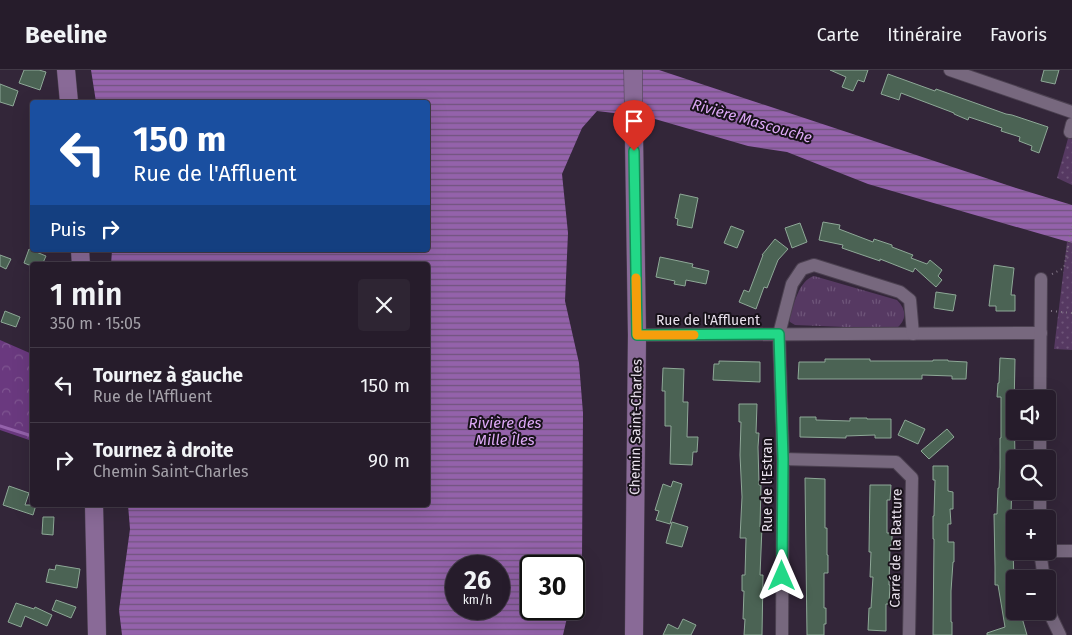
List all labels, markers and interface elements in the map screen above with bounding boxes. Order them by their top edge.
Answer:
text: Beeline [25,21,107,49]
text: Carte [817,24,859,46]
text: Itinéraire [887,24,962,46]
text: Favoris [990,24,1047,46]
water label: Rivière Mascouche [690,95,814,147]
pin [613,100,655,151]
icon: arrive [620,107,648,135]
text: 150 m [133,118,226,160]
icon: left [50,120,115,185]
text: Rue de l'Affluent [133,160,297,187]
icon: right [96,215,124,243]
text: Puis [50,218,86,241]
text: 1 min [50,277,122,313]
button: close [358,279,410,331]
street label: Rue de l'Affluent [656,312,761,329]
text: 350 m · 15:05 [50,314,141,333]
street label: Chemin Saint-Charles [626,358,646,495]
text: Tournez à gauche [93,364,243,387]
icon: left [50,371,78,399]
text: 150 m [360,374,410,397]
text: Rue de l'Affluent [93,387,212,406]
map controls [1006,390,1056,620]
button: sound [1006,390,1056,440]
water label: Rivière des Mille Îles [469,414,541,449]
street label: Rue de l'Estran [759,438,776,532]
text: Tournez à droite [93,439,234,462]
icon: right [50,446,78,474]
text: 90 m [368,449,410,472]
button: search [1006,450,1056,500]
text: Chemin Saint-Charles [93,462,249,481]
street label: Carré de la Batture [886,488,906,608]
button: + [1006,510,1056,560]
position arrow [755,549,807,601]
speed limit sign: 30 [520,555,585,620]
text: 26 [464,566,491,596]
button: − [1006,570,1056,620]
text: km/h [463,593,492,607]

